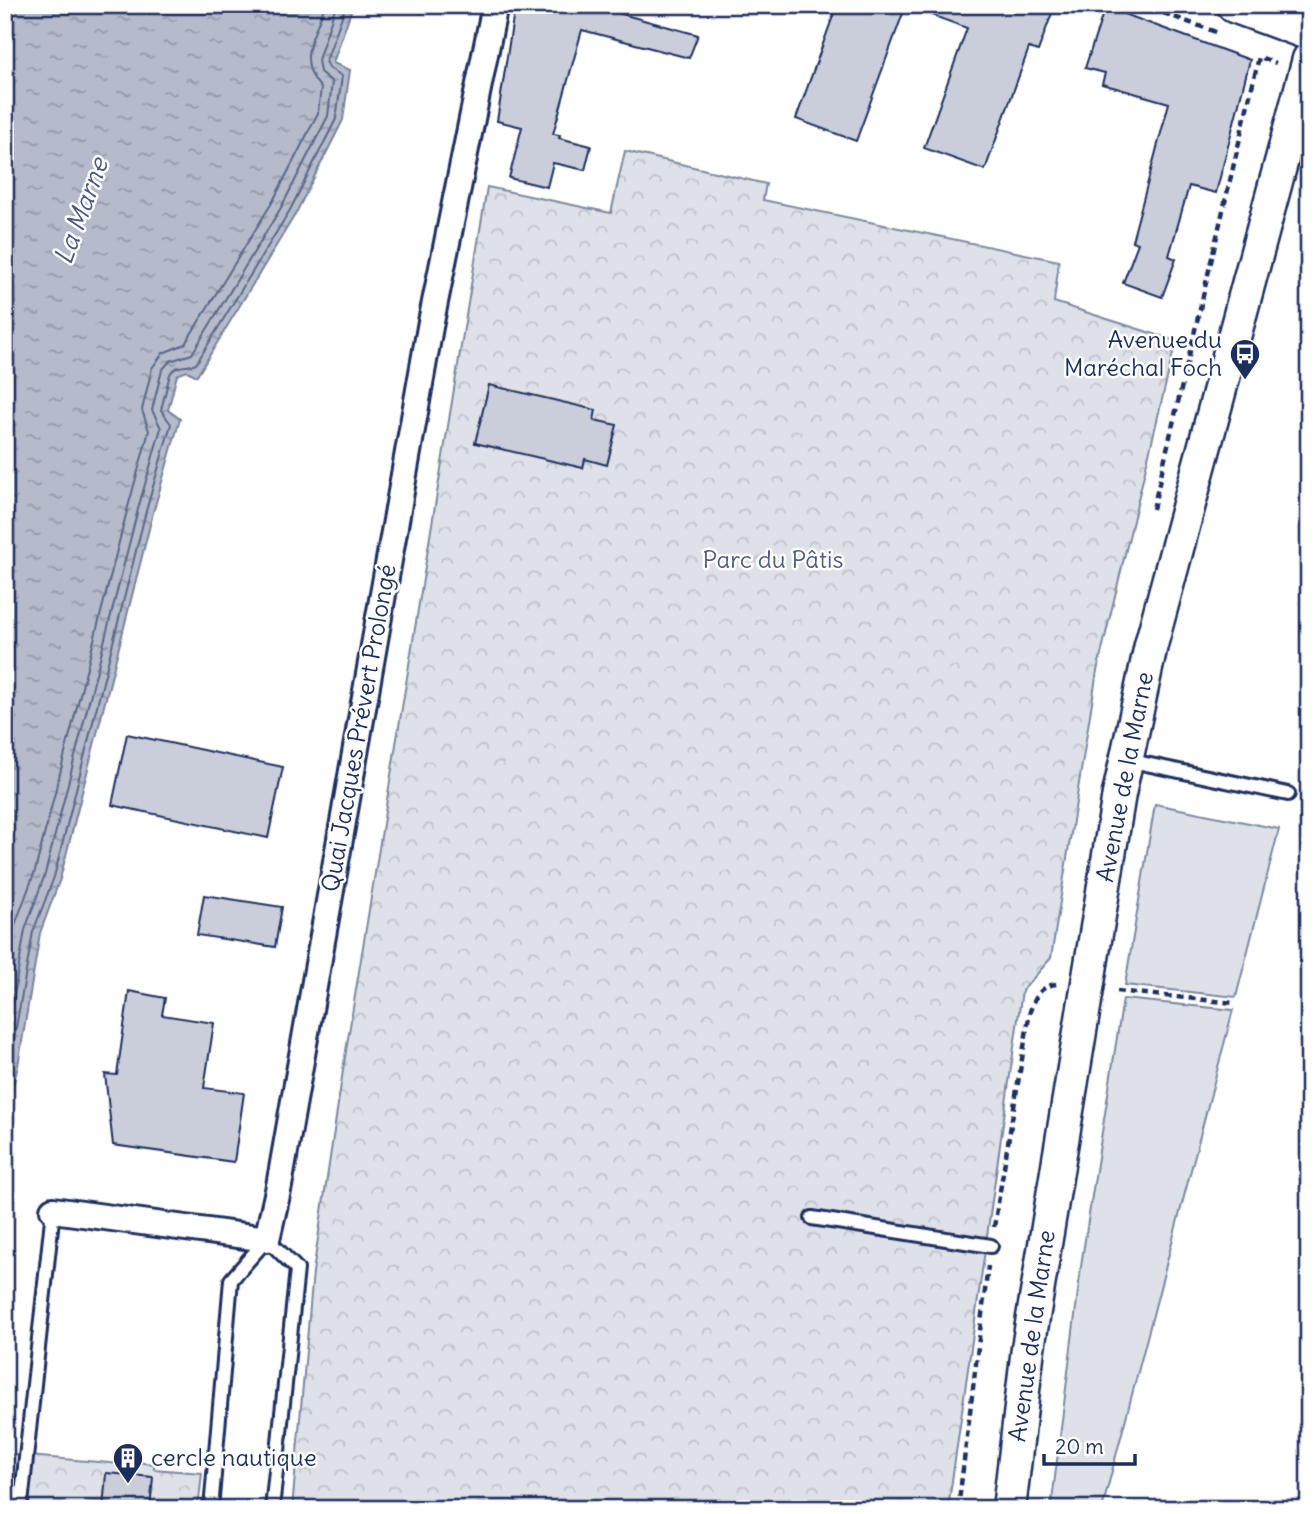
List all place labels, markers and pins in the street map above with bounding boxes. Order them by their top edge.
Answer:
place label: Avenue du Maréchal Foch [1064,324,1222,382]
bus stop icon: Avenue du Maréchal Foch [1228,337,1262,381]
building icon: cercle nautique [111,1441,145,1485]
place label: cercle nautique [151,1442,317,1472]

